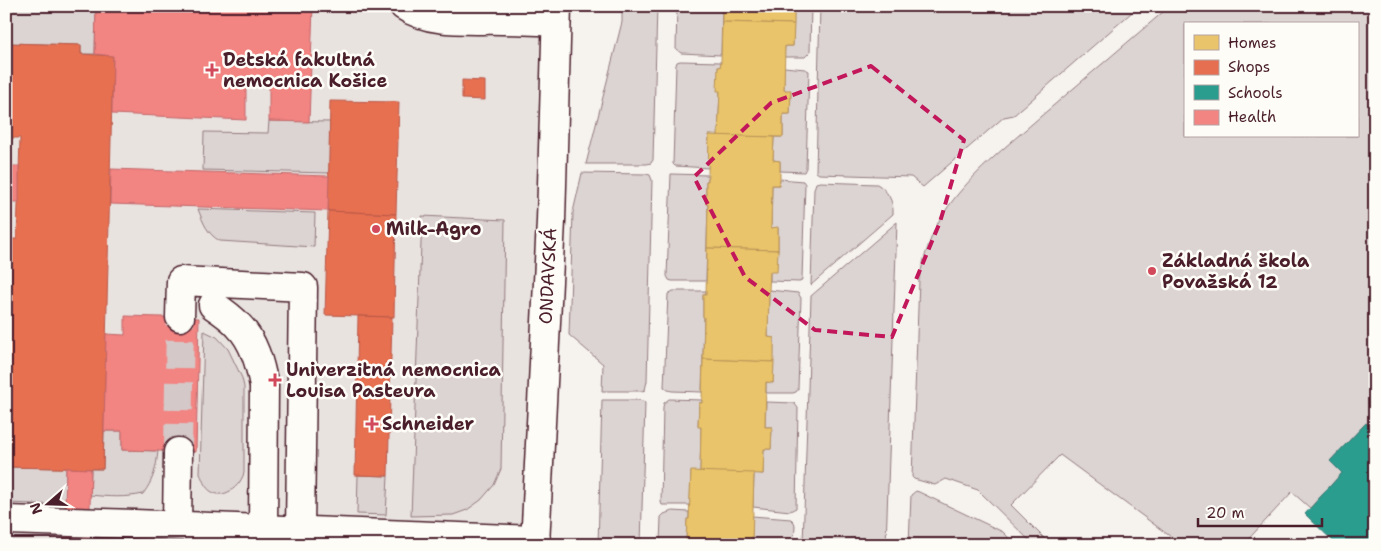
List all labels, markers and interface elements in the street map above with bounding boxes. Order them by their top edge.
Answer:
legend [1184,22,1358,138]
text: Homes [1228,33,1276,53]
place label: Detská fakultná nemocnica Košice [223,48,388,93]
text: Shops [1228,57,1270,77]
marker: Detská fakultná nemocnica Košice [205,63,219,77]
text: Schools [1228,83,1283,103]
text: Health [1228,107,1276,127]
place label: Milk-Agro [386,217,481,241]
marker: Milk-Agro [370,223,382,235]
street label: ONDAVSKÁ [533,227,563,325]
place label: Základná škola Považská 12 [1162,249,1310,294]
marker: Základná škola Považská 12 [1146,265,1158,277]
place label: Univerzitná nemocnica Louisa Pasteura [286,358,502,403]
marker: Univerzitná nemocnica Louisa Pasteura [268,373,282,387]
place label: Schneider [382,412,474,436]
marker: Schneider [366,418,378,430]
north arrow [22,478,72,528]
scale bar [1198,496,1322,528]
text: N [25,500,46,517]
text: 20 m [1206,503,1245,523]

